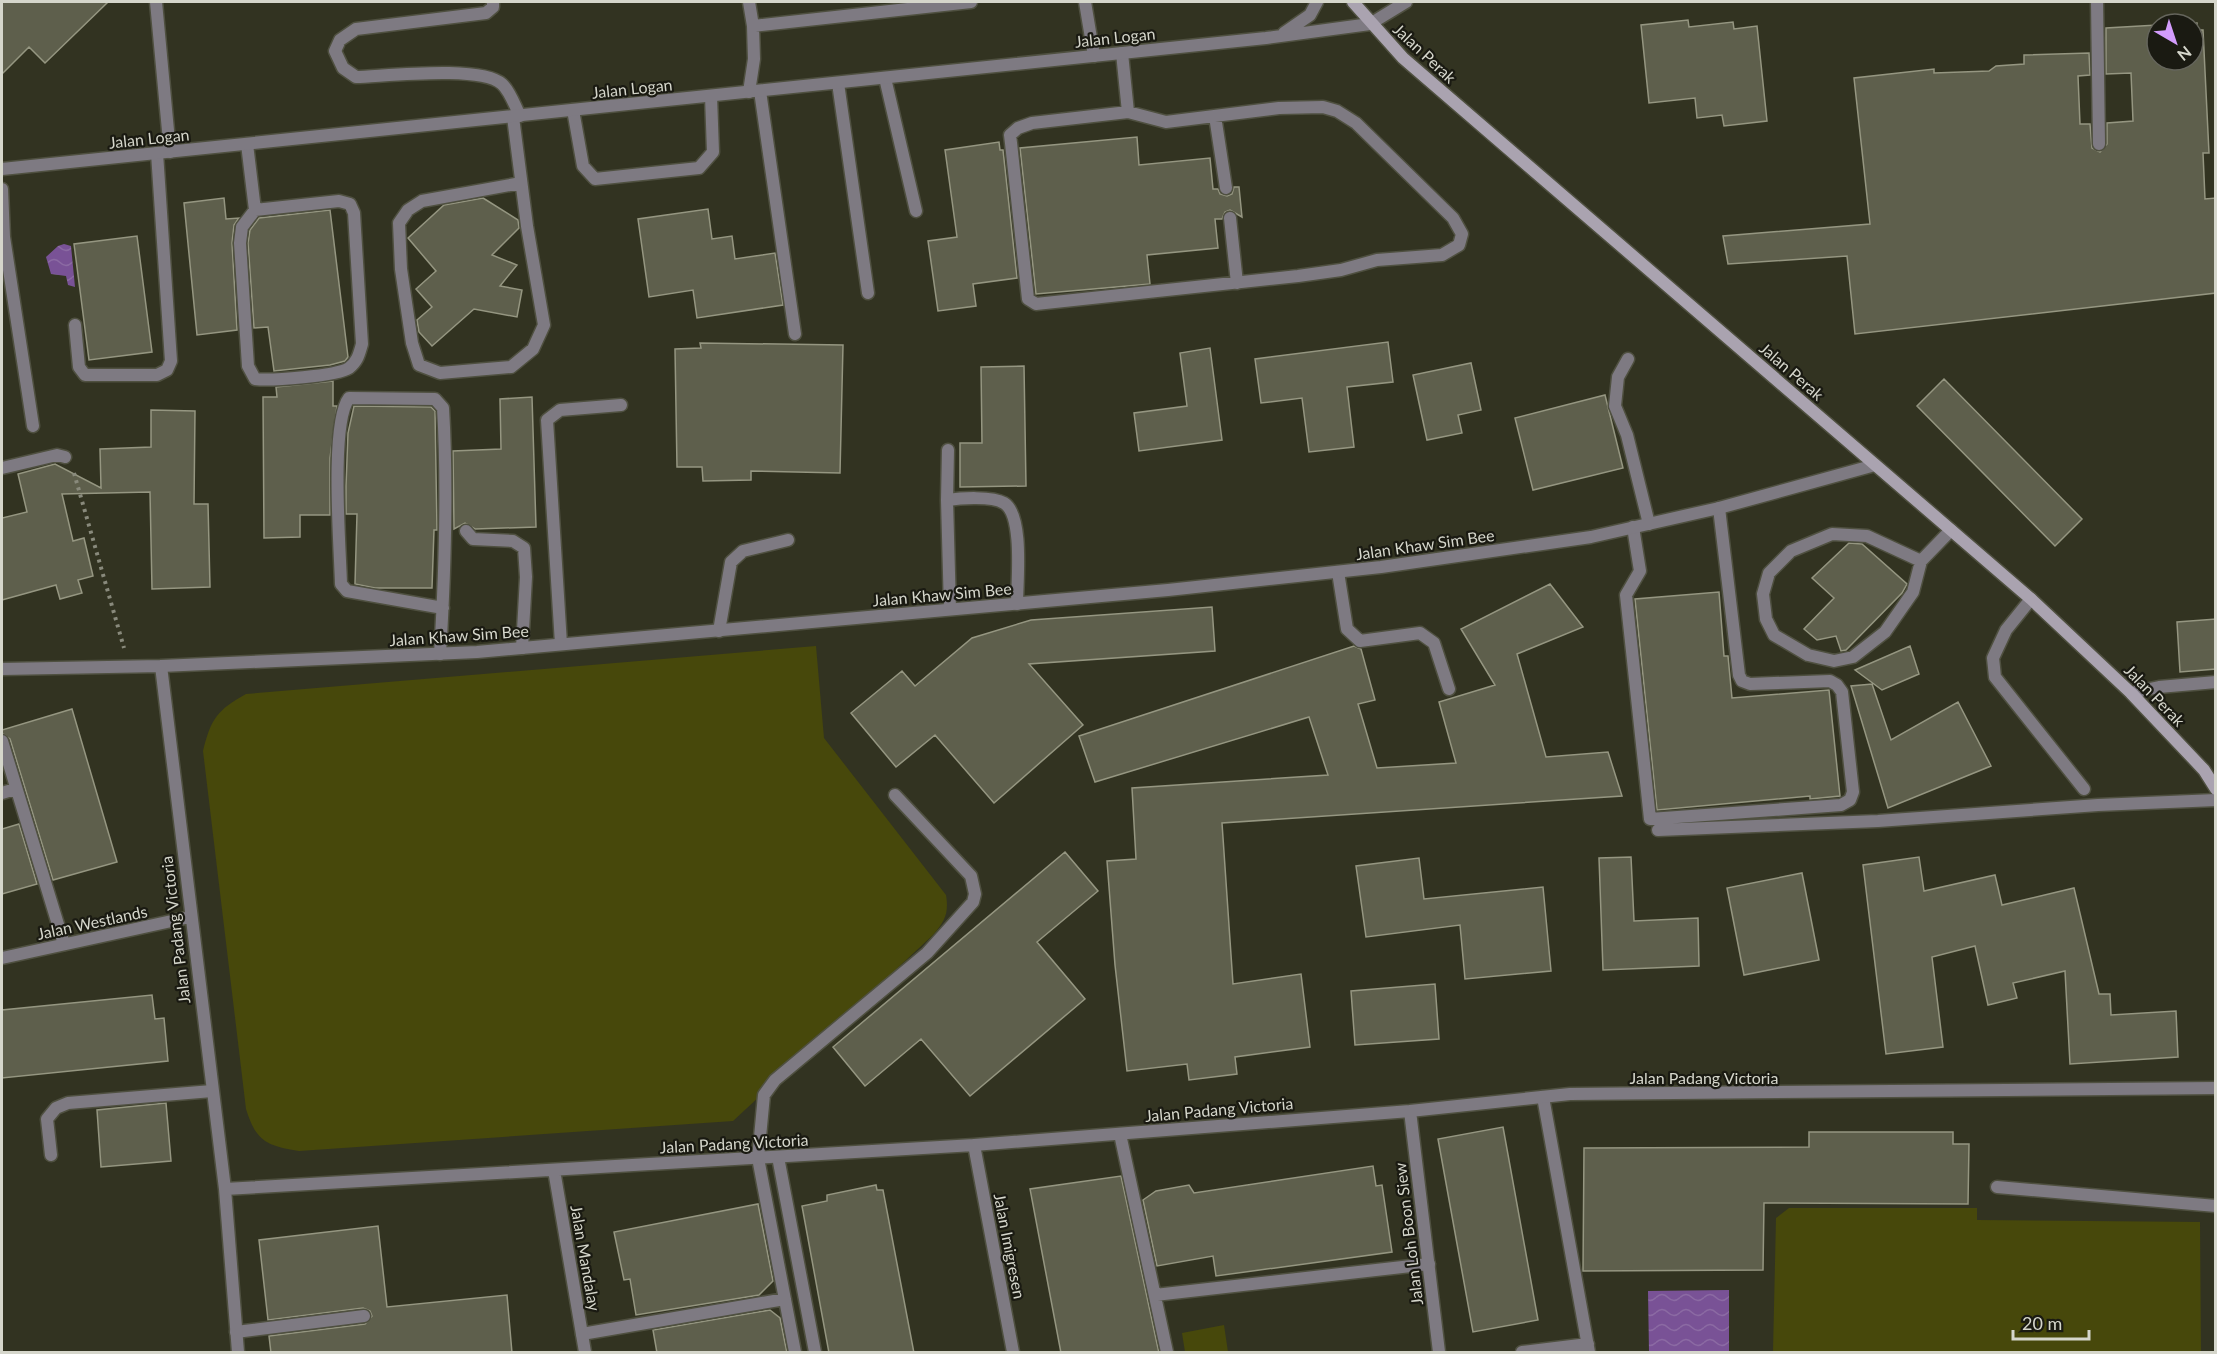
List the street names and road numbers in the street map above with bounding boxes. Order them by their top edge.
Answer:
street label: Jalan Perak [1390,19,1461,87]
street label: Jalan Logan [1074,23,1156,51]
street label: Jalan Logan [591,74,673,102]
street label: Jalan Logan [108,124,190,152]
street label: Jalan Perak [1756,338,1829,405]
street label: Jalan Khaw Sim Bee [1354,525,1496,563]
street label: Jalan Khaw Sim Bee [872,578,1012,610]
street label: Jalan Khaw Sim Bee [389,621,529,649]
street label: Jalan Perak [2121,660,2190,730]
street label: Jalan Padang Victoria [157,855,193,1005]
street label: Jalan Westlands [35,901,149,943]
street label: Jalan Padang Victoria [1630,1068,1778,1087]
street label: Jalan Padang Victoria [1144,1093,1294,1125]
street label: Jalan Padang Victoria [659,1130,809,1156]
street label: Jalan Loh Boon Siew [1390,1161,1426,1306]
street label: Jalan Imigresen [990,1192,1030,1300]
street label: Jalan Mandalay [567,1203,605,1313]

